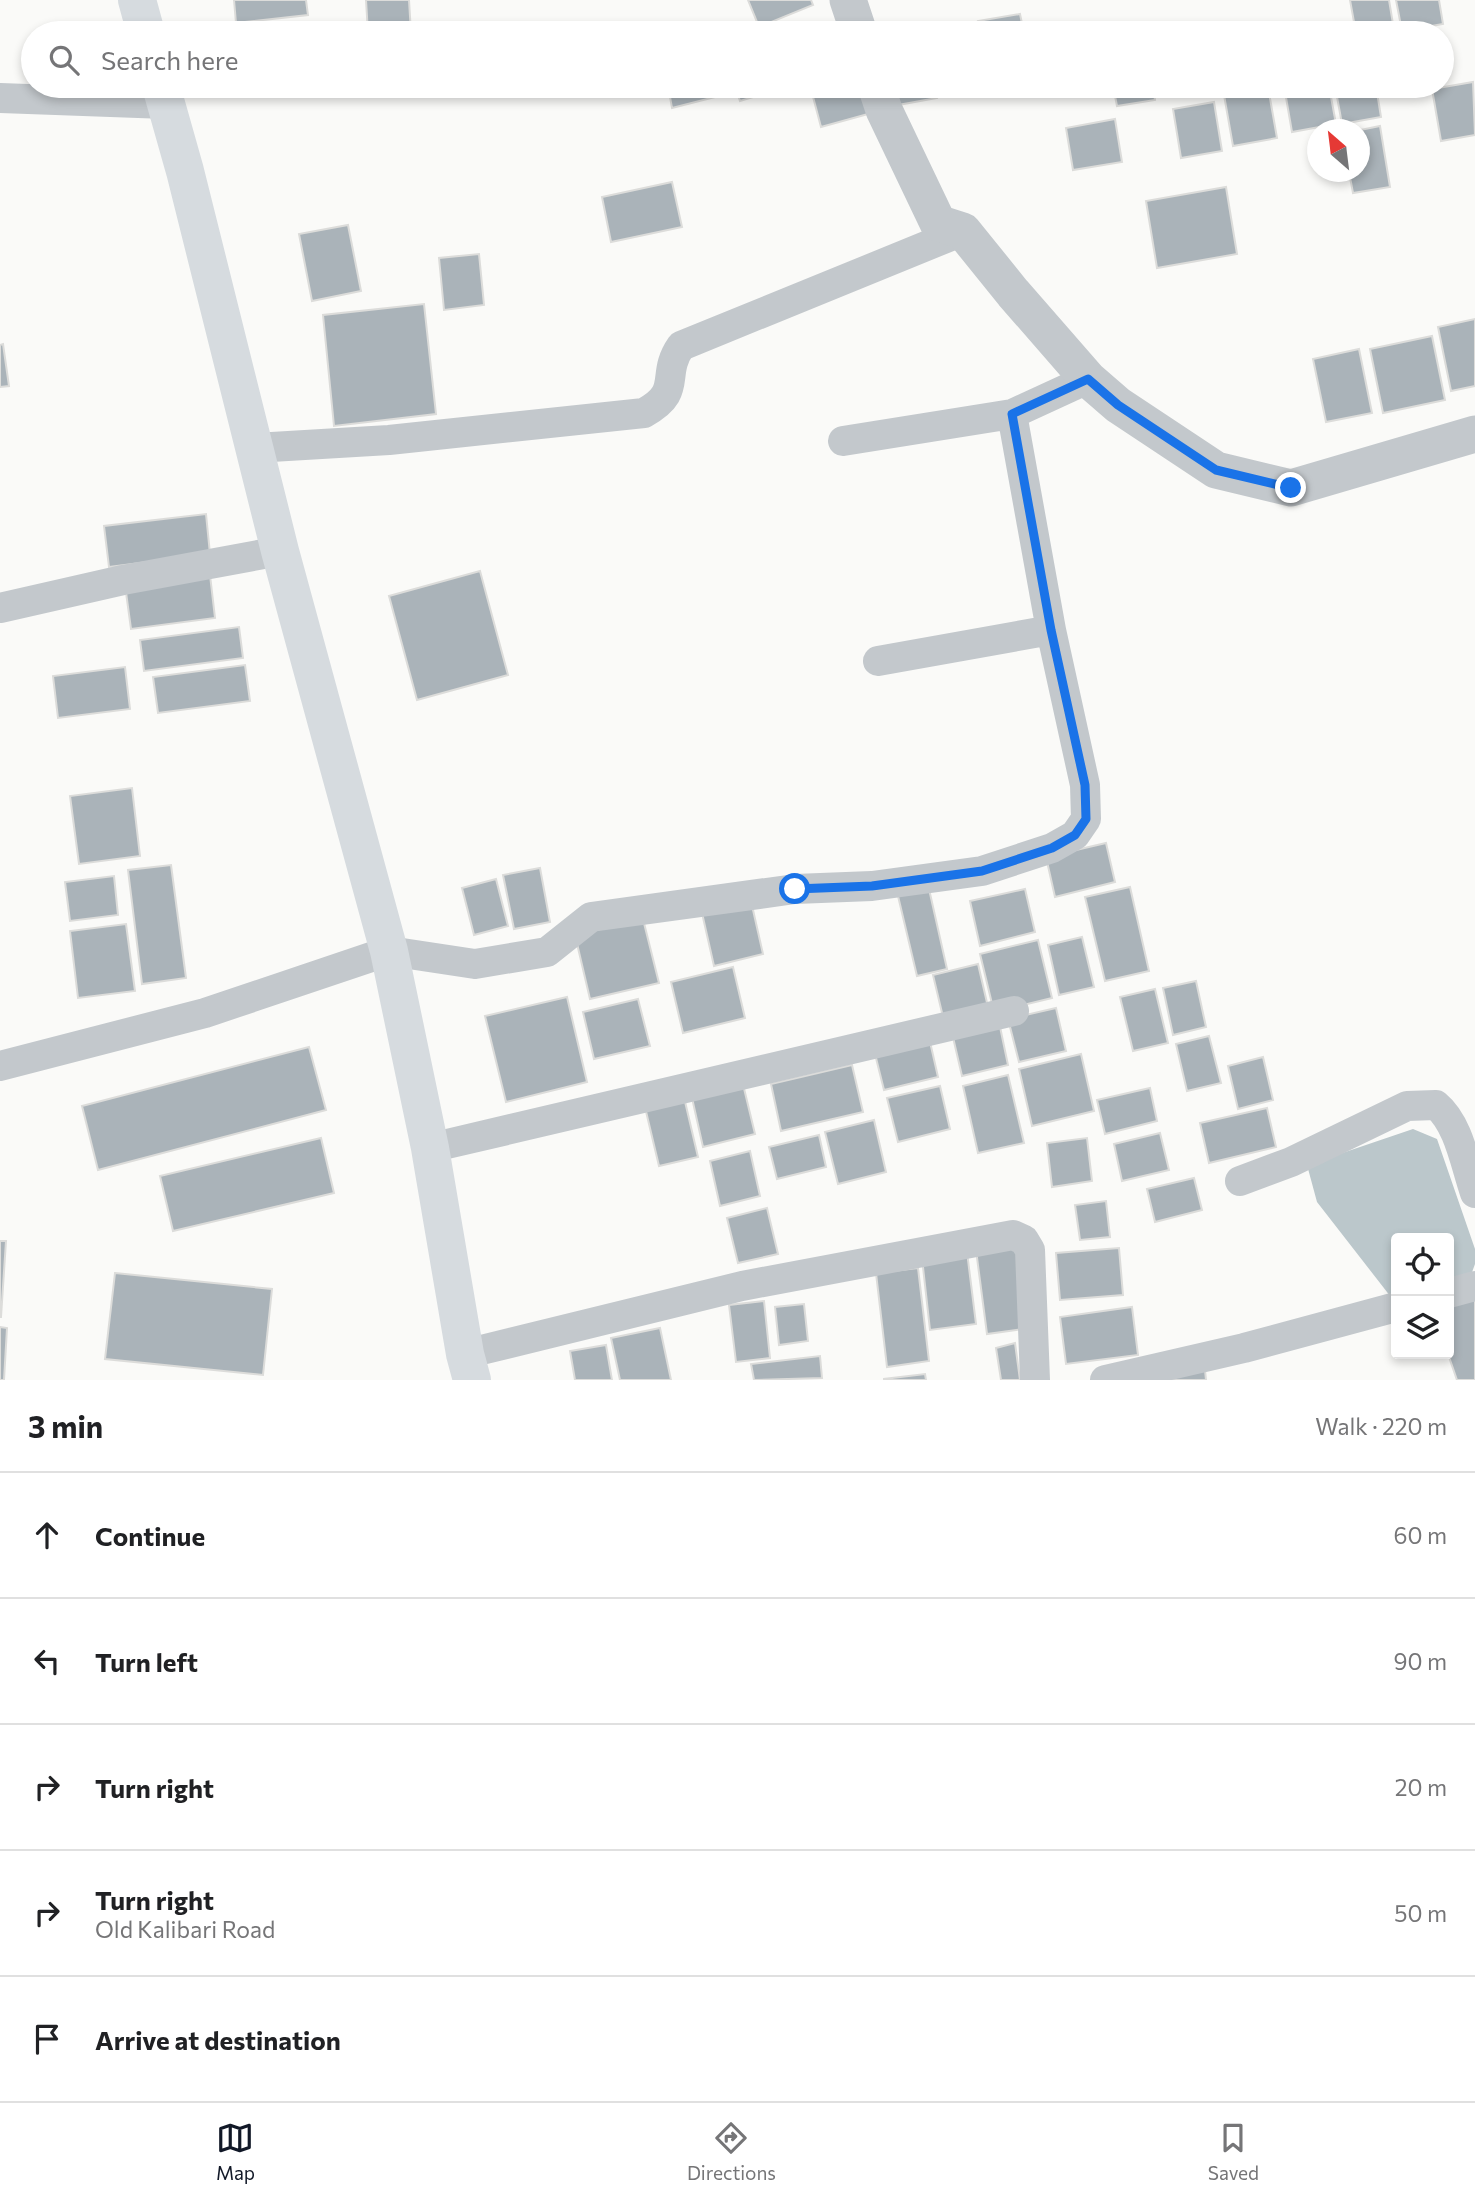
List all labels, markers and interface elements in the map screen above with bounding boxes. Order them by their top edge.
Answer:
search box [21,21,1454,98]
icon: search [45,41,83,79]
text: Search here [101,44,239,75]
north arrow [1307,119,1370,182]
route end [1275,472,1306,503]
route start [779,873,810,904]
map controls [1391,1233,1454,1359]
button: locate [1391,1233,1454,1296]
button: layers [1391,1296,1454,1359]
text: 3 min [28,1407,103,1444]
text: Walk · 220 m [1315,1412,1447,1440]
icon: ahead [28,1516,66,1554]
text: Continue [95,1520,205,1551]
text: 60 m [1394,1521,1447,1549]
icon: left [28,1642,66,1680]
text: Turn left [95,1646,198,1677]
text: 90 m [1394,1647,1447,1675]
icon: right [28,1768,66,1806]
text: Turn right [95,1772,214,1803]
text: 20 m [1395,1773,1447,1801]
text: Turn right [95,1884,214,1915]
icon: right [28,1894,66,1932]
text: 50 m [1394,1899,1447,1927]
text: Old Kalibari Road [95,1915,275,1943]
icon: arrive [28,2020,66,2058]
text: Arrive at destination [95,2024,341,2055]
tab: Map [216,2119,255,2184]
tab: Directions [687,2119,776,2184]
tab: Saved [1208,2119,1259,2184]

